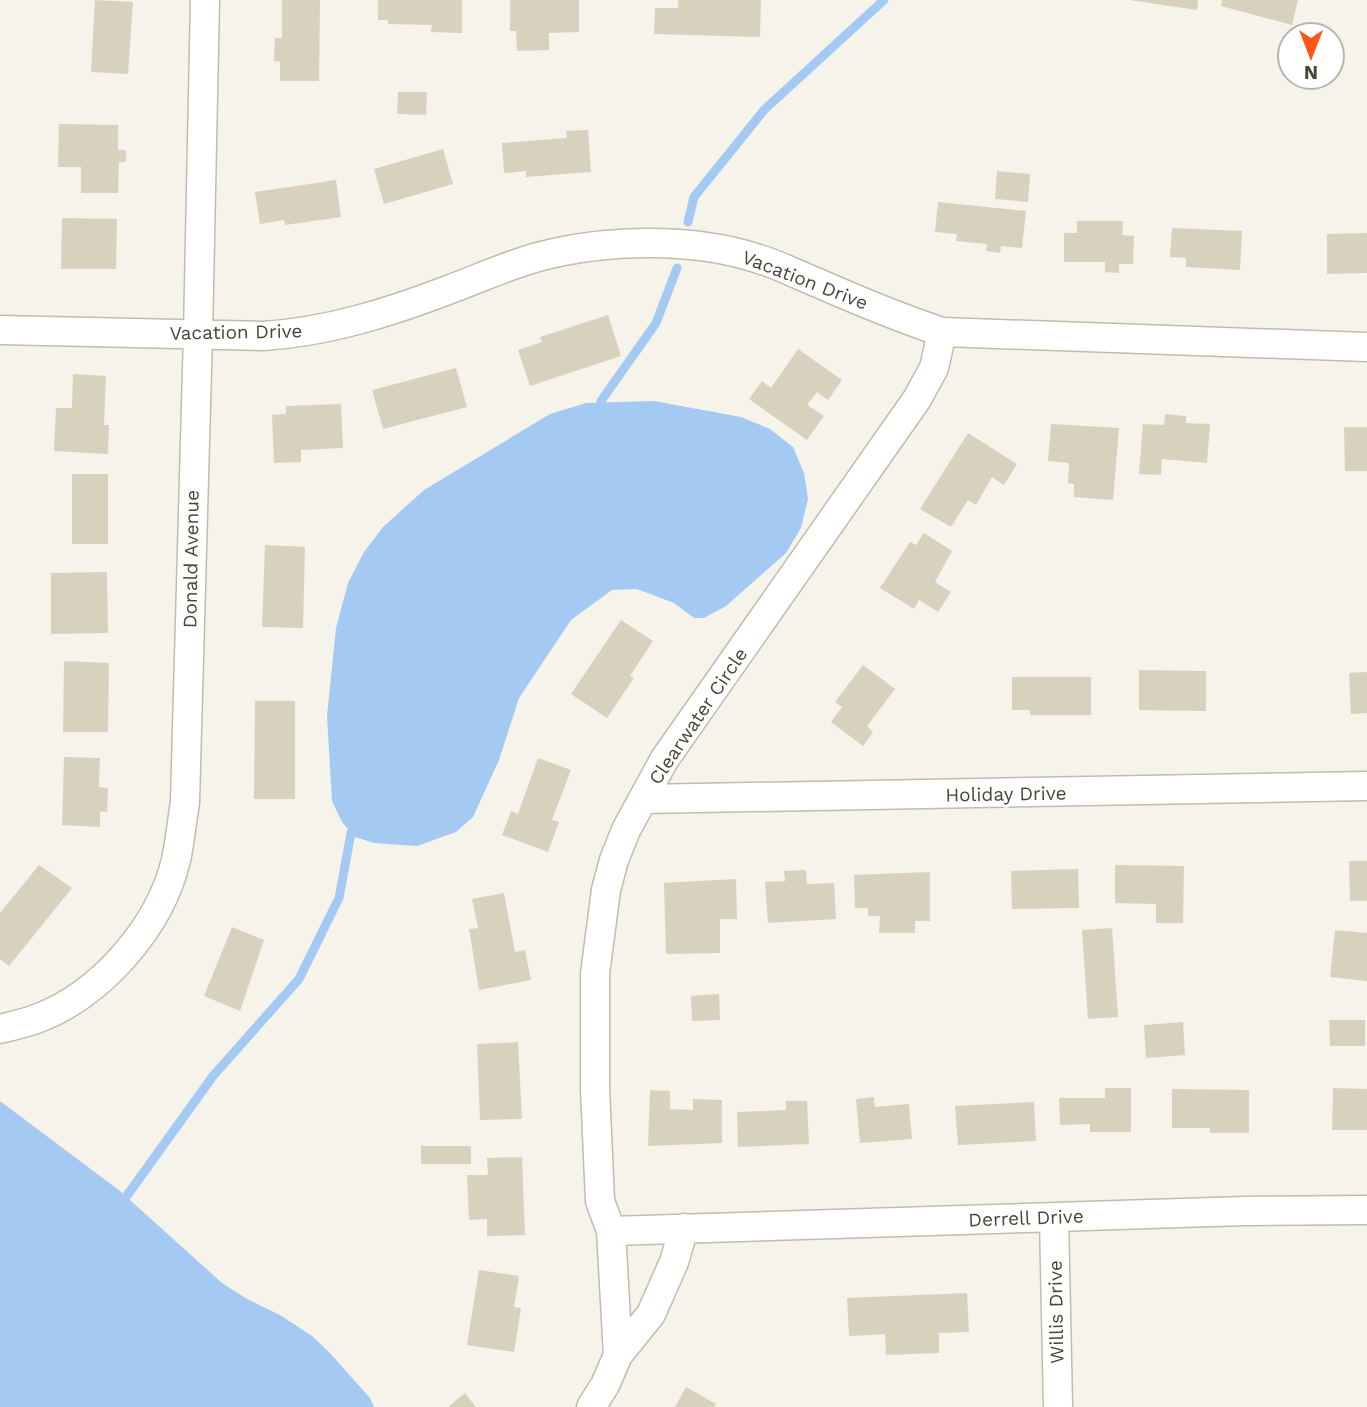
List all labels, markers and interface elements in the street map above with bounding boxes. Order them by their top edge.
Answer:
north arrow [1276,21,1346,91]
text: N [1304,61,1318,84]
street label: Vacation Drive [739,245,871,315]
street label: Vacation Drive [169,319,303,345]
street label: Donald Avenue [178,490,204,628]
street label: Clearwater Circle [644,643,752,789]
street label: Holiday Drive [945,781,1067,807]
street label: Derrell Drive [968,1204,1084,1232]
street label: Willis Drive [1044,1260,1068,1364]

